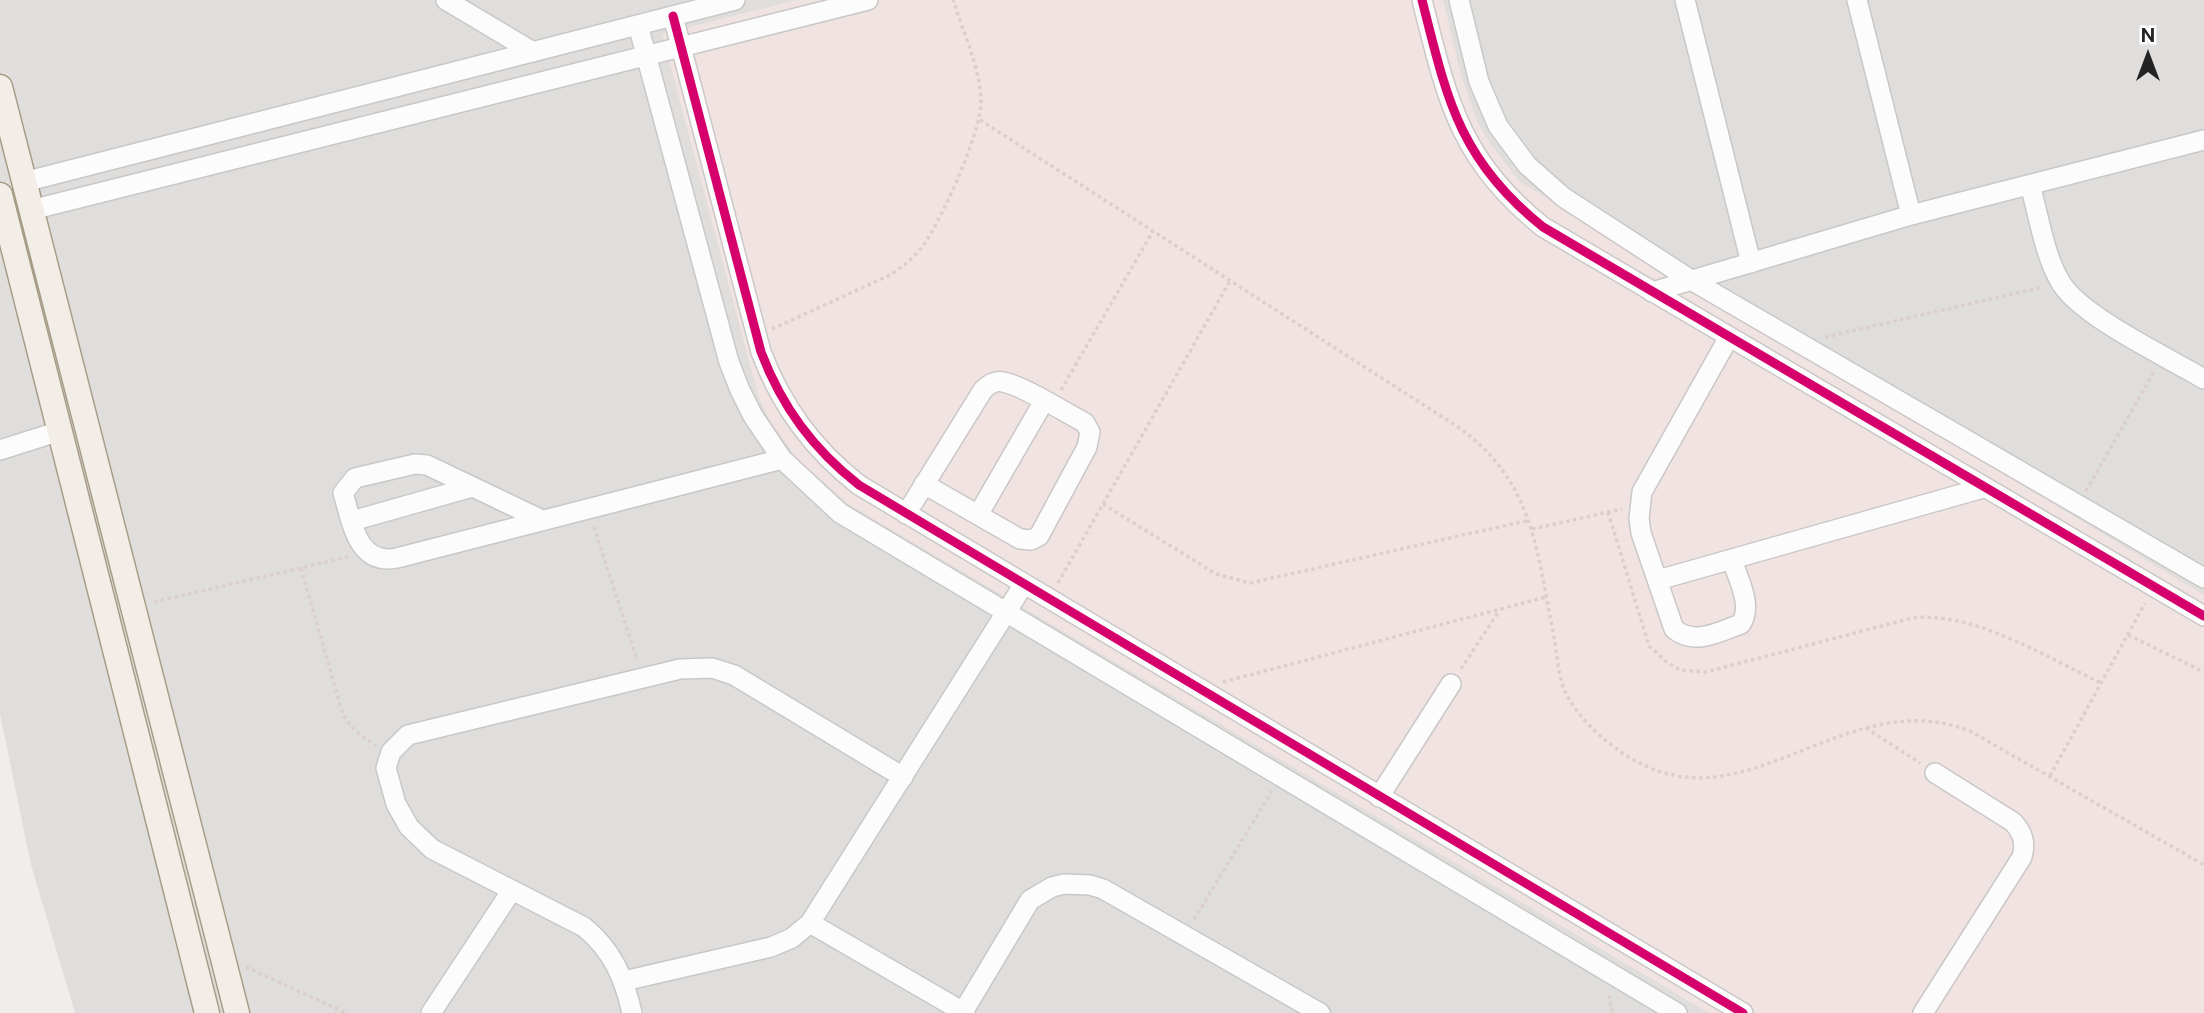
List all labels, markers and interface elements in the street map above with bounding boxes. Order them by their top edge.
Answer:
north arrow [2113,21,2183,91]
text: N [2141,24,2155,46]

